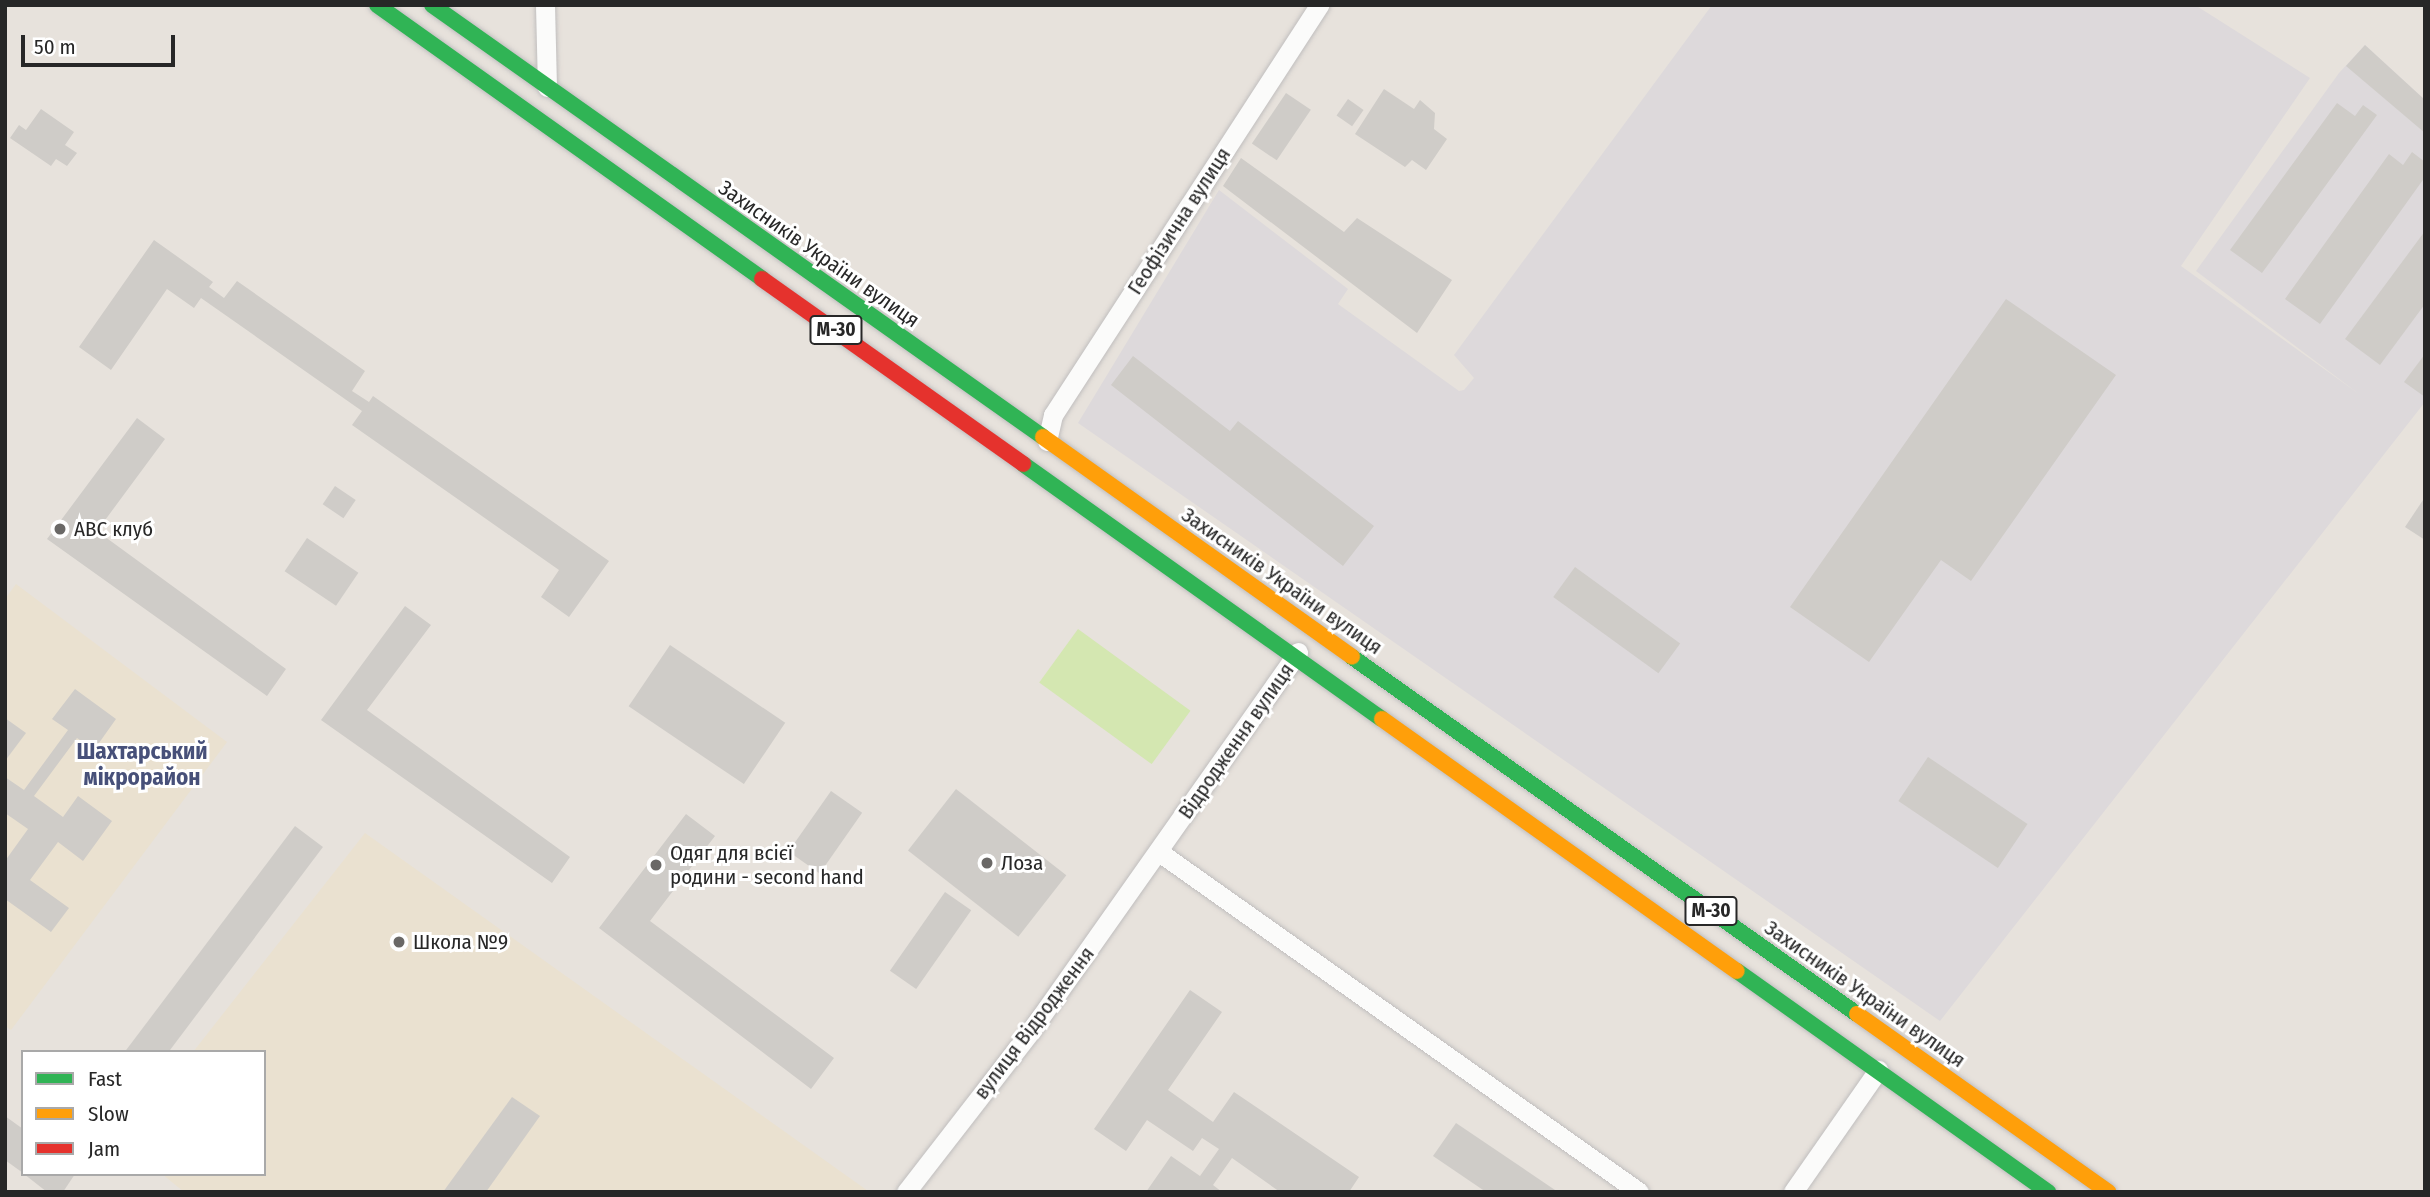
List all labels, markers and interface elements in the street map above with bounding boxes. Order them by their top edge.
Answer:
scale bar [24,21,178,65]
text: 50 m [34,34,76,60]
street label: Геофізична вулиця [1122,143,1236,299]
street label: Захисників України вулиця [714,175,924,333]
road number: М-30 [808,314,864,346]
street label: Захисників України вулиця [1177,502,1387,660]
place label: ABC клуб [74,516,153,542]
marker: ABC клуб [52,521,68,537]
street label: Відродження вулиця [1173,658,1299,824]
district label: Шахтарський мікрорайон [76,737,208,791]
place label: Одяг для всієї родини - second hand [670,840,864,890]
place label: Лоза [1001,850,1043,876]
marker: Лоза [979,855,995,871]
marker: Одяг для всієї родини - second hand [648,857,664,873]
road number: М-30 [1683,896,1739,926]
street label: Захисників України вулиця [1760,915,1970,1073]
place label: Школа №9 [413,929,508,955]
marker: Школа №9 [391,934,407,950]
street label: вулиця Відродження [968,942,1100,1104]
legend [21,1050,266,1176]
text: Fast [88,1066,122,1092]
text: Slow [88,1101,129,1127]
text: Jam [88,1136,120,1162]

